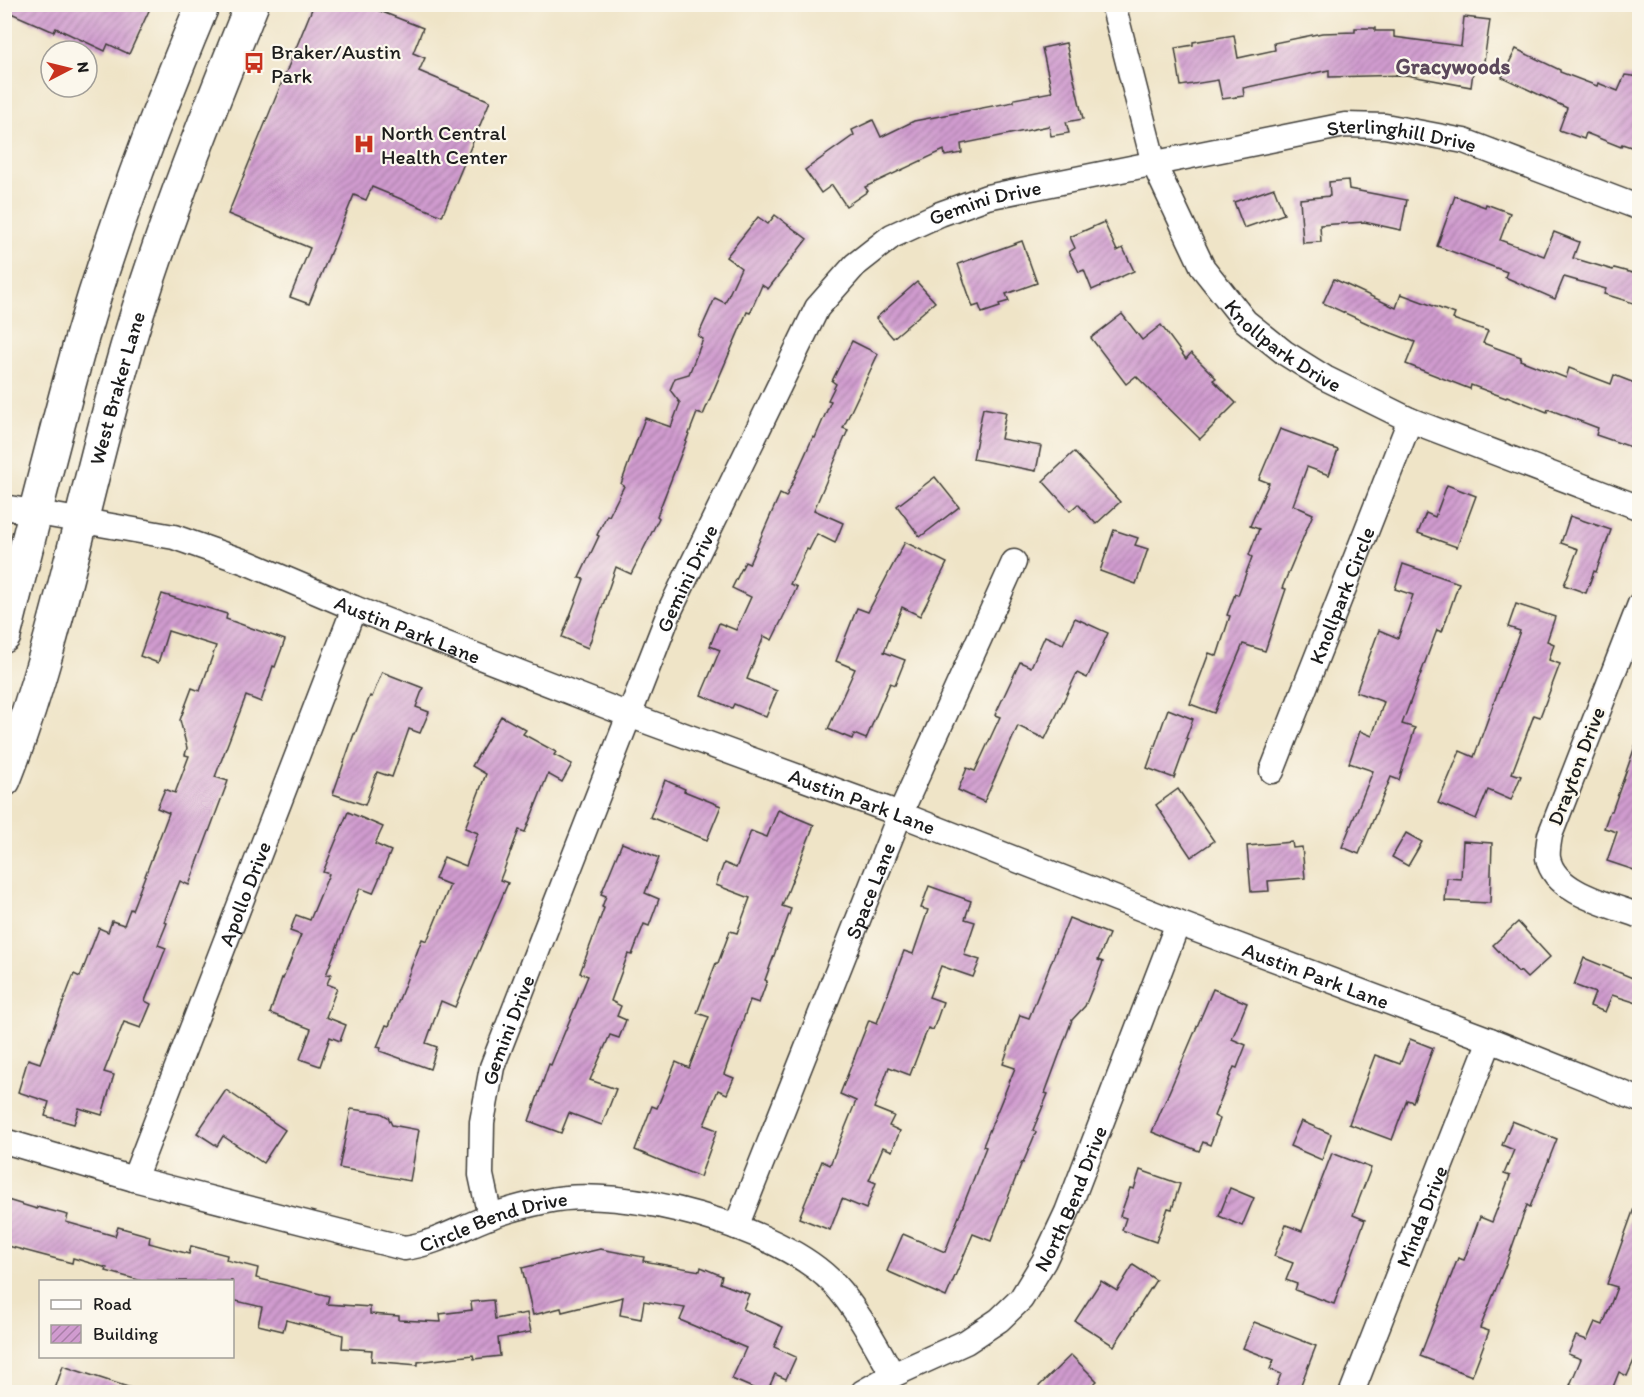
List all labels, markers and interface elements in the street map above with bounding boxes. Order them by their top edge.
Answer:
north arrow [39,39,99,99]
place label: Braker/Austin Park [271,39,401,88]
bus stop icon: Braker/Austin Park [242,51,266,75]
district label: Gracywoods [1396,53,1510,80]
text: N [73,61,93,74]
street label: Sterlinghill Drive [1324,112,1481,157]
place label: North Central Health Center [381,120,508,169]
hospital icon: North Central Health Center [352,132,376,156]
street label: Gemini Drive [924,174,1043,230]
street label: Knollpark Drive [1220,294,1346,397]
street label: West Braker Lane [83,308,150,467]
street label: Gemini Drive [650,520,722,636]
street label: Knollpark Circle [1303,523,1379,667]
street label: Austin Park Lane [331,589,484,669]
street label: Drayton Drive [1542,703,1610,829]
street label: Austin Park Lane [786,762,939,839]
street label: Apollo Drive [213,838,275,949]
street label: Space Lane [839,839,900,942]
street label: Austin Park Lane [1240,936,1393,1014]
street label: Gemini Drive [476,971,539,1087]
street label: North Bend Drive [1028,1122,1111,1276]
street label: Minda Drive [1390,1162,1452,1270]
street label: Circle Bend Drive [416,1185,569,1257]
legend [39,1280,234,1358]
text: Road [93,1293,132,1315]
text: Building [93,1323,159,1345]

